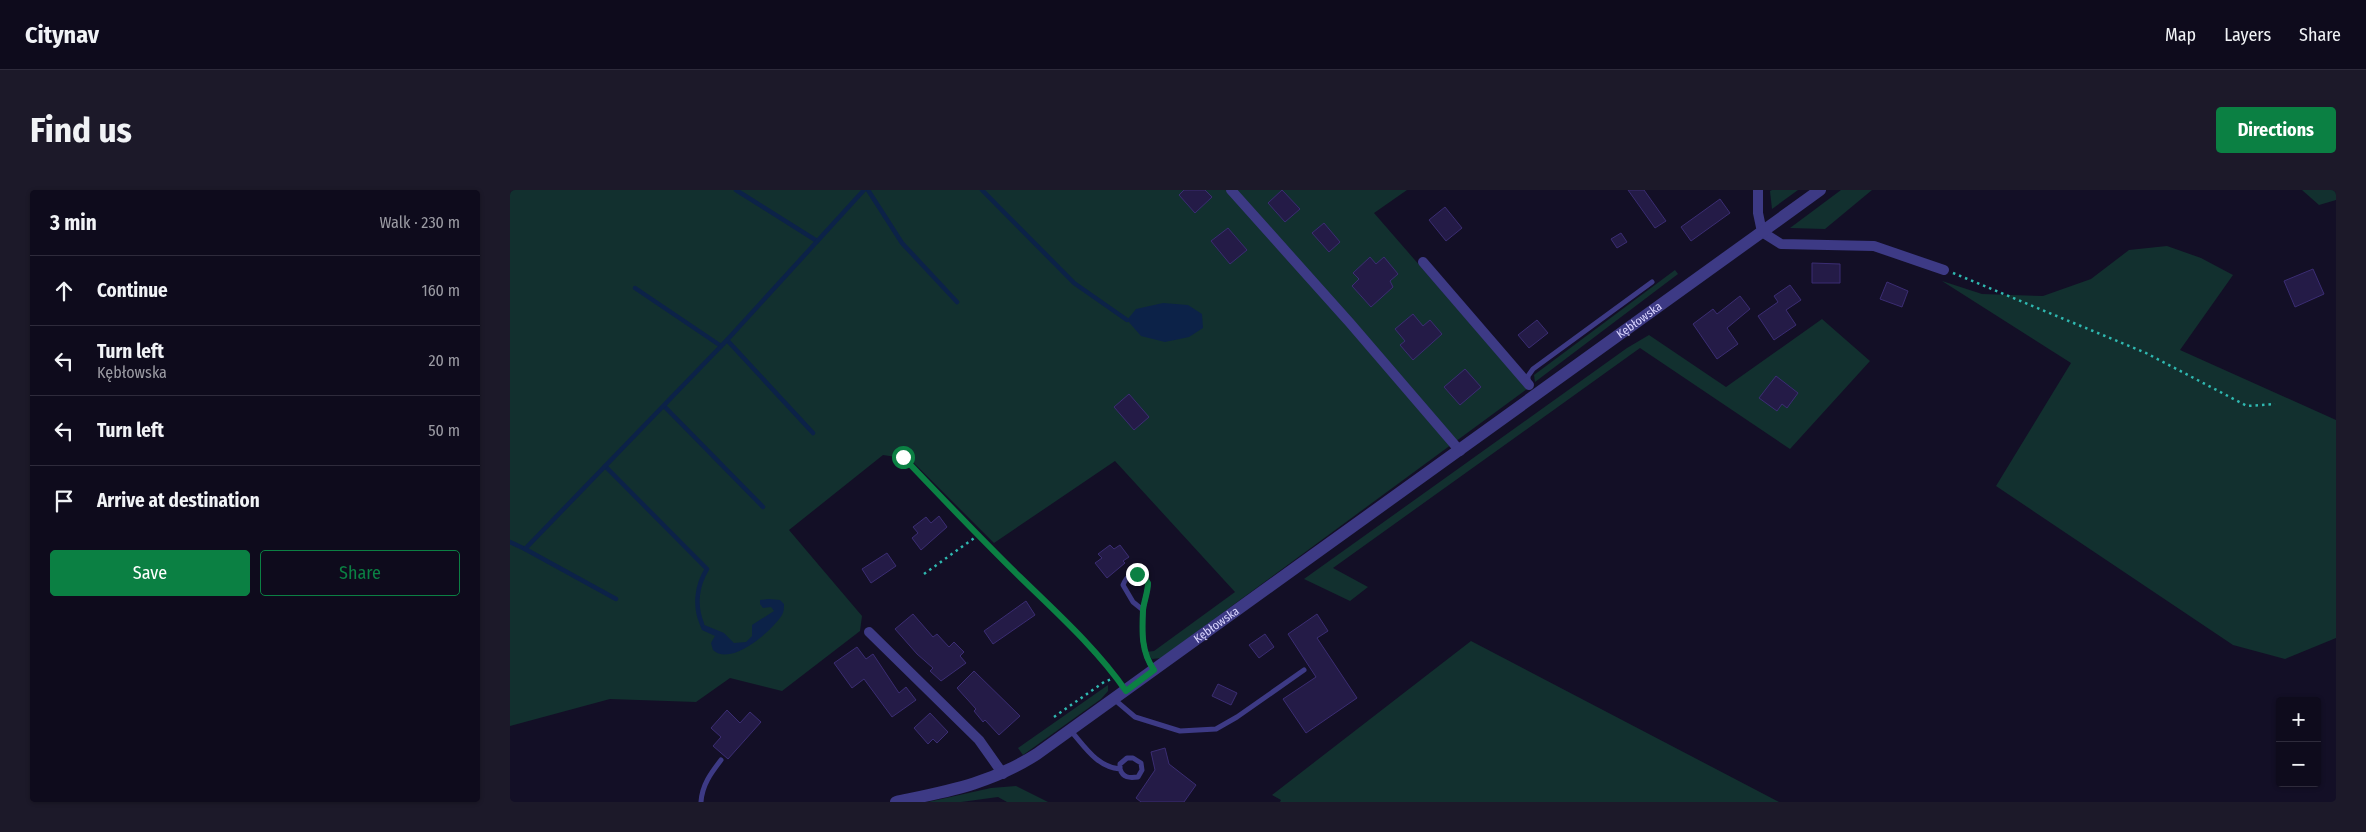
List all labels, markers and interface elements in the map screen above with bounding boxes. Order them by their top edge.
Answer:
text: Citynav [25,21,99,49]
text: Map [2165,24,2196,46]
text: Layers [2224,24,2271,46]
text: Share [2299,24,2341,46]
button: Directions [2216,107,2336,153]
text: Find us [30,109,132,151]
text: 3 min [50,210,97,236]
text: Walk · 230 m [380,213,460,232]
icon: ahead [50,277,78,305]
text: Continue [97,279,168,302]
text: 160 m [421,281,460,300]
street label: Kębłowska [1614,299,1665,341]
text: Turn left [97,340,164,363]
icon: left [50,347,78,375]
text: 20 m [429,351,460,370]
text: Kębłowska [97,363,167,382]
icon: left [50,417,78,445]
text: Turn left [97,419,164,442]
text: 50 m [428,421,460,440]
route start [892,446,915,469]
icon: arrive [50,487,78,515]
text: Arrive at destination [97,489,260,512]
button: Save [50,550,250,596]
button: Share [260,550,460,596]
route end [1126,563,1149,586]
street label: Kębłowska [1191,604,1242,646]
map controls [2276,697,2321,787]
button: + [2276,697,2321,742]
button: − [2276,742,2321,787]

